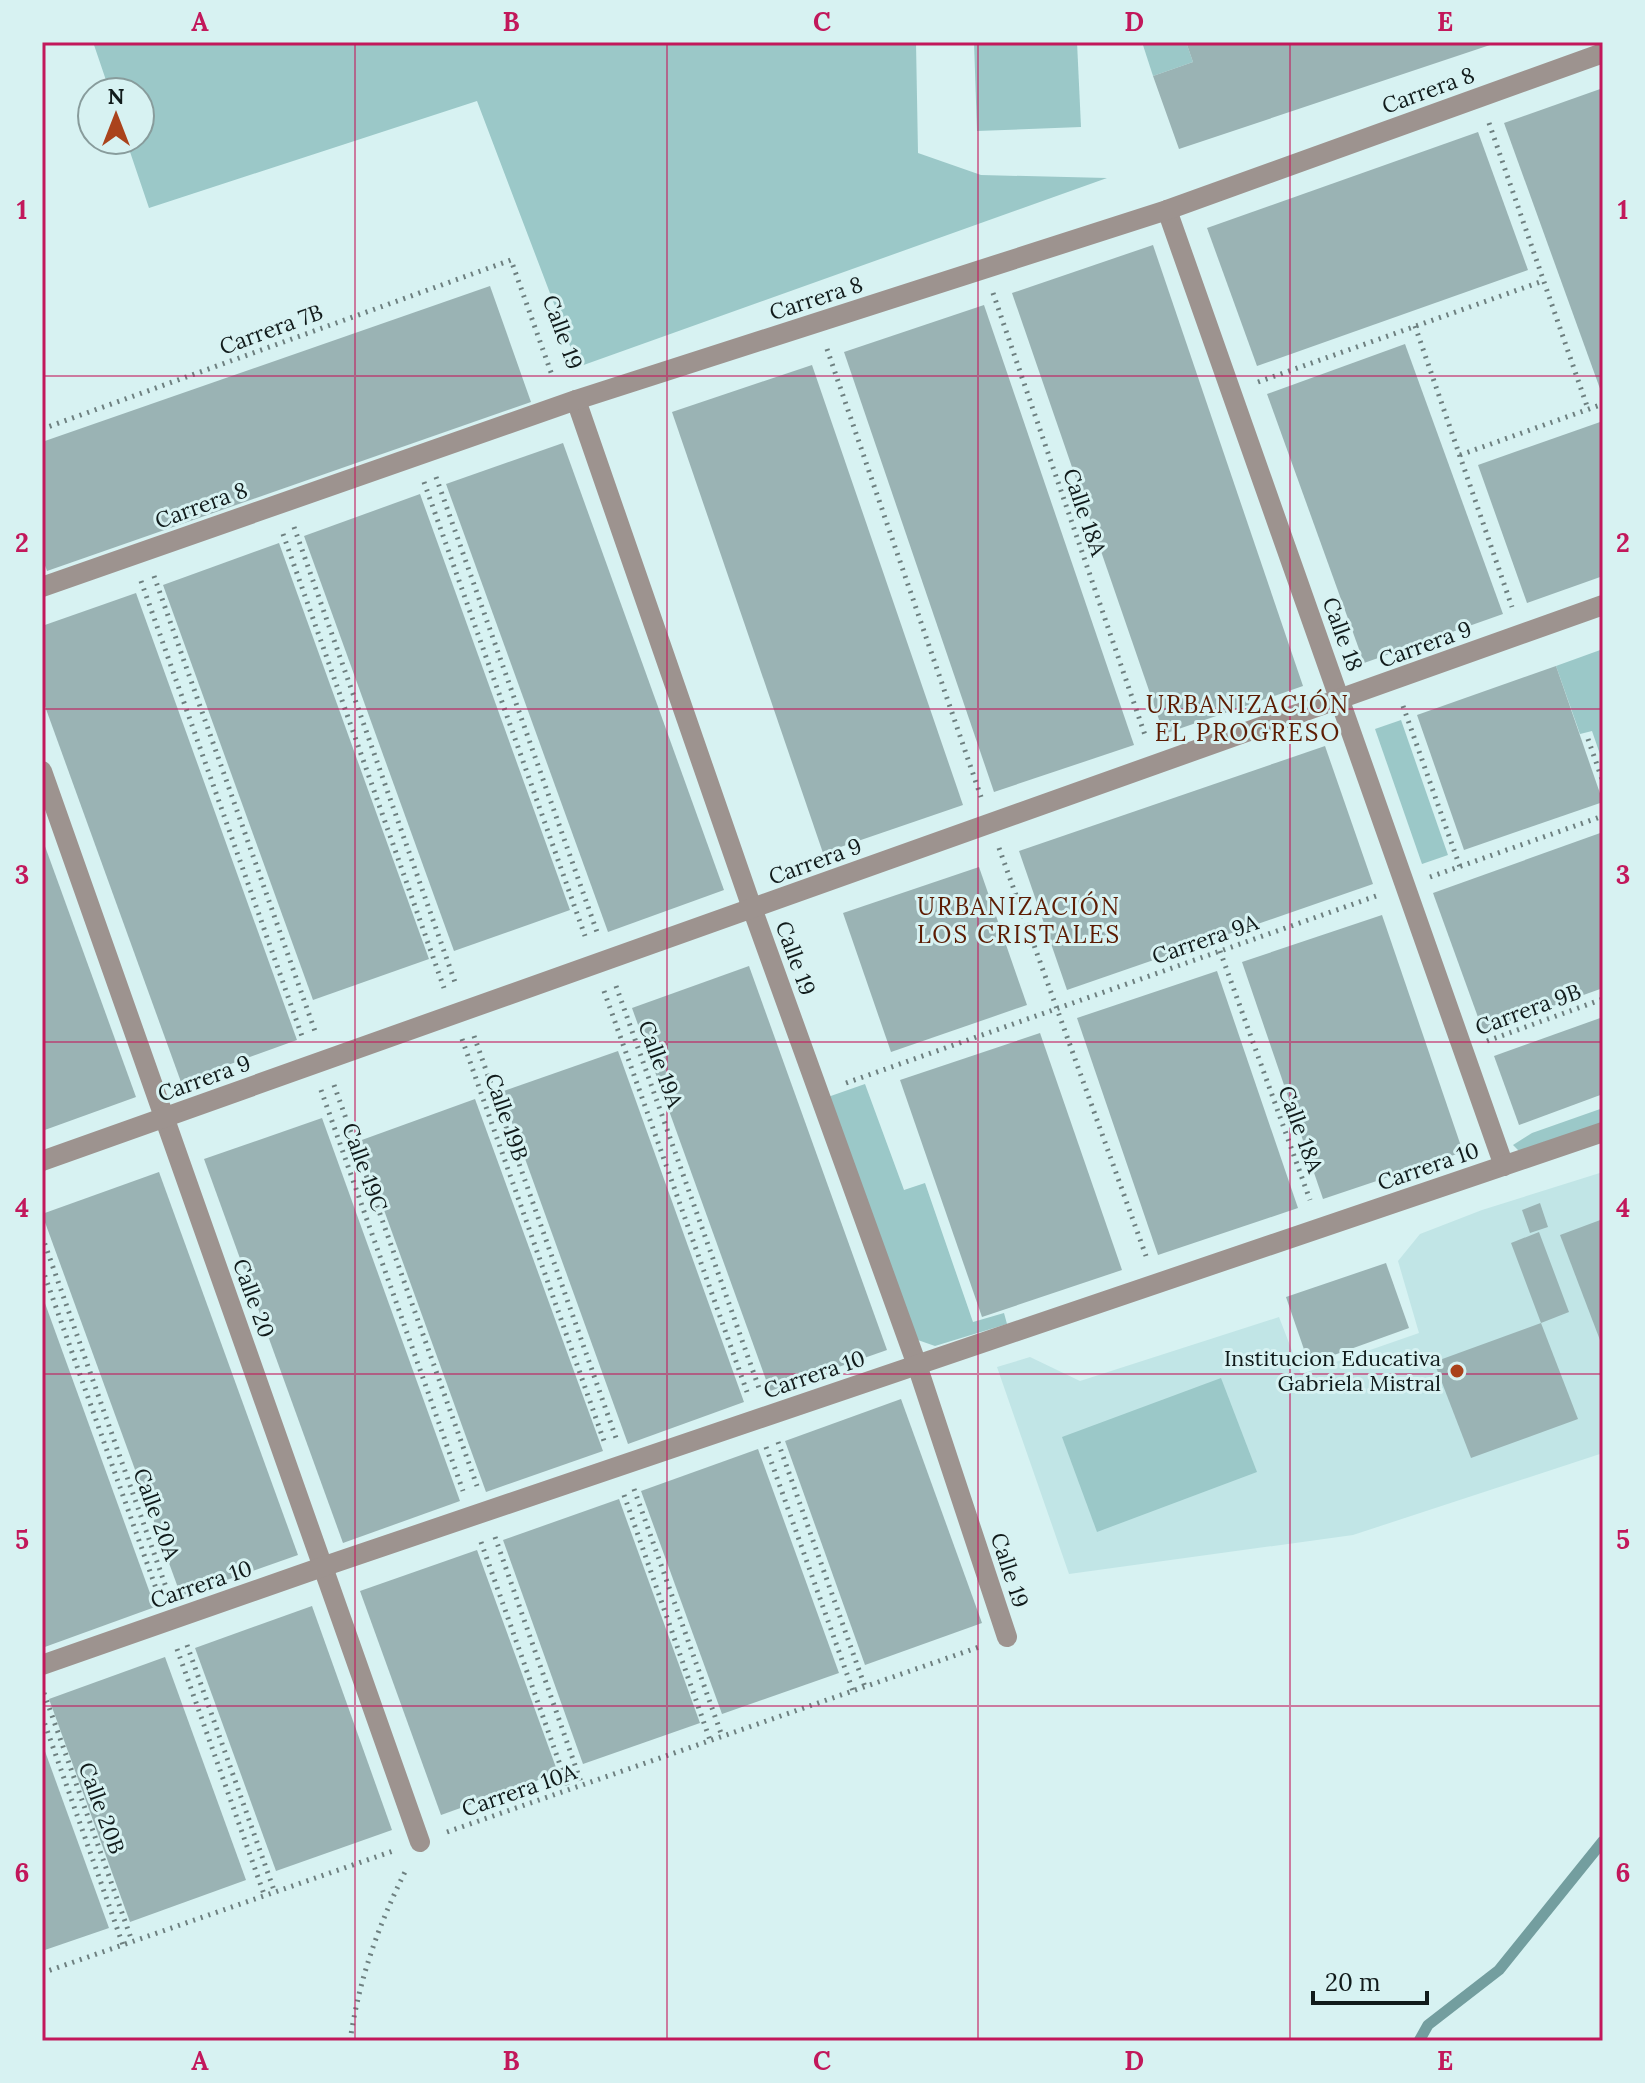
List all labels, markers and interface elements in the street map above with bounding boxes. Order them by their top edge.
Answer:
text: A [191,5,209,38]
text: B [502,5,520,38]
text: C [813,5,831,38]
text: D [1124,5,1144,38]
text: E [1437,5,1453,38]
street label: Carrera 8 [1378,60,1478,120]
north arrow [76,76,156,156]
text: N [107,82,125,110]
text: 1 [17,193,27,226]
text: 1 [1618,193,1628,226]
street label: Carrera 8 [766,270,866,326]
street label: Calle 19 [537,291,589,373]
street label: Carrera 7B [216,297,326,361]
street label: Calle 18A [1057,465,1113,561]
street label: Carrera 8 [151,475,251,535]
text: 2 [15,526,29,559]
text: 2 [1616,526,1630,559]
street label: Calle 18 [1317,593,1369,675]
street label: Carrera 9 [1375,614,1475,674]
district label: URBANIZACIÓN EL PROGRESO [1146,689,1350,748]
street label: Carrera 9 [765,831,865,891]
text: 3 [15,858,29,891]
text: 3 [1616,858,1630,891]
district label: URBANIZACIÓN LOS CRISTALES [917,891,1121,950]
street label: Carrera 9A [1148,907,1263,970]
street label: Calle 19 [770,917,822,999]
street label: Carrera 9B [1471,977,1585,1041]
street label: Calle 19A [632,1016,690,1113]
street label: Carrera 9 [154,1048,254,1108]
street label: Calle 19B [479,1070,535,1164]
street label: Calle 18A [1272,1082,1330,1177]
street label: Calle 19C [336,1119,394,1215]
street label: Carrera 10 [1373,1136,1483,1196]
text: 4 [15,1191,29,1224]
text: 4 [1616,1191,1630,1224]
street label: Calle 20 [227,1255,281,1341]
street label: Carrera 10 [759,1344,869,1404]
place label: Institucion Educativa Gabriela Mistral [1224,1344,1441,1397]
marker: Institucion Educativa Gabriela Mistral [1448,1362,1466,1380]
street label: Calle 20A [127,1464,187,1565]
text: 5 [15,1523,29,1556]
text: 5 [1616,1523,1630,1556]
street label: Calle 19 [985,1529,1035,1611]
street label: Carrera 10 [146,1554,256,1614]
street label: Carrera 10A [458,1757,581,1823]
street label: Calle 20B [72,1758,132,1858]
text: 6 [15,1856,29,1889]
text: 6 [1616,1856,1630,1889]
scale bar [1313,1955,1427,2005]
text: 20 m [1325,1967,1381,1998]
text: A [191,2044,209,2077]
text: B [502,2044,520,2077]
text: C [813,2044,831,2077]
text: D [1124,2044,1144,2077]
text: E [1437,2044,1453,2077]

